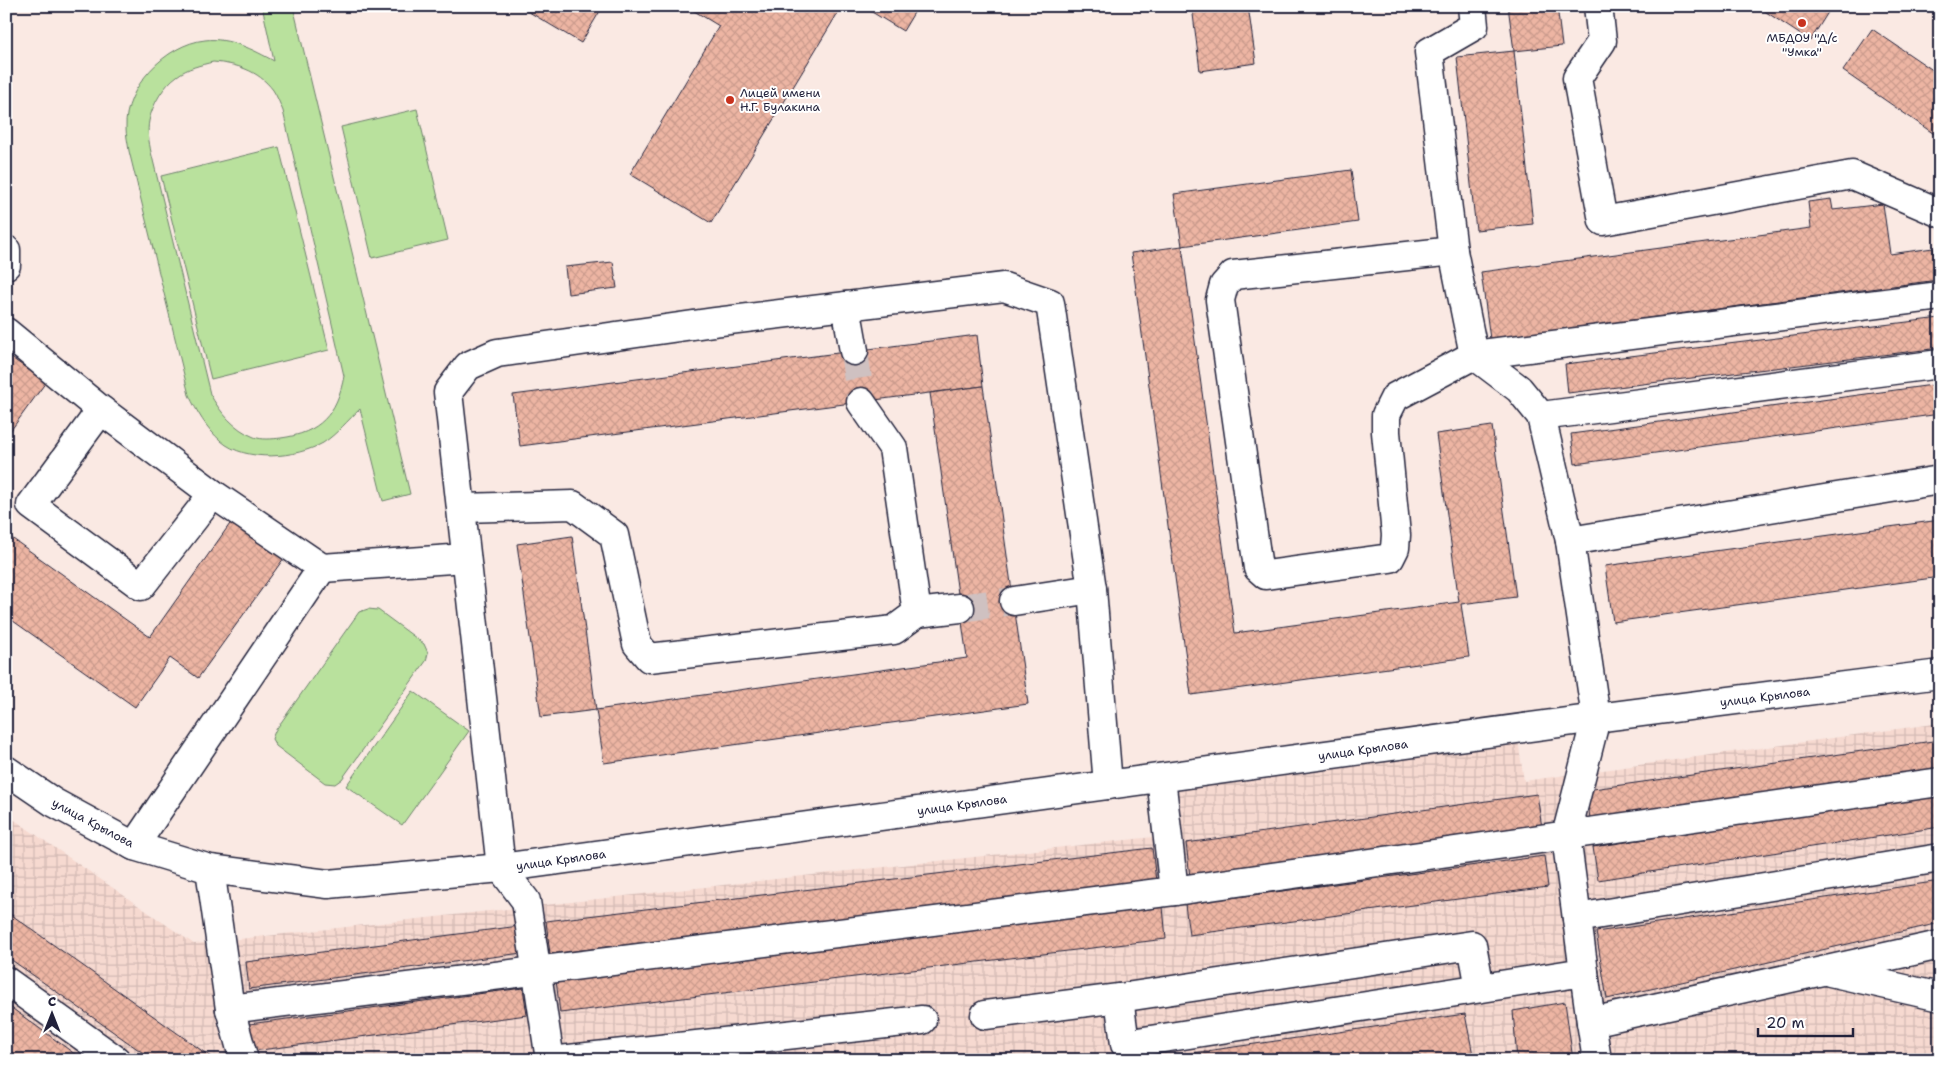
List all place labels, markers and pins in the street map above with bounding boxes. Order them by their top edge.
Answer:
marker: МБДОУ "Д/с "Умка" [1796,17,1808,29]
place label: МБДОУ "Д/с "Умка" [1766,30,1838,60]
place label: Лицей имени Н.Г. Булакина [740,85,821,115]
marker: Лицей имени Н.Г. Булакина [724,94,736,106]

